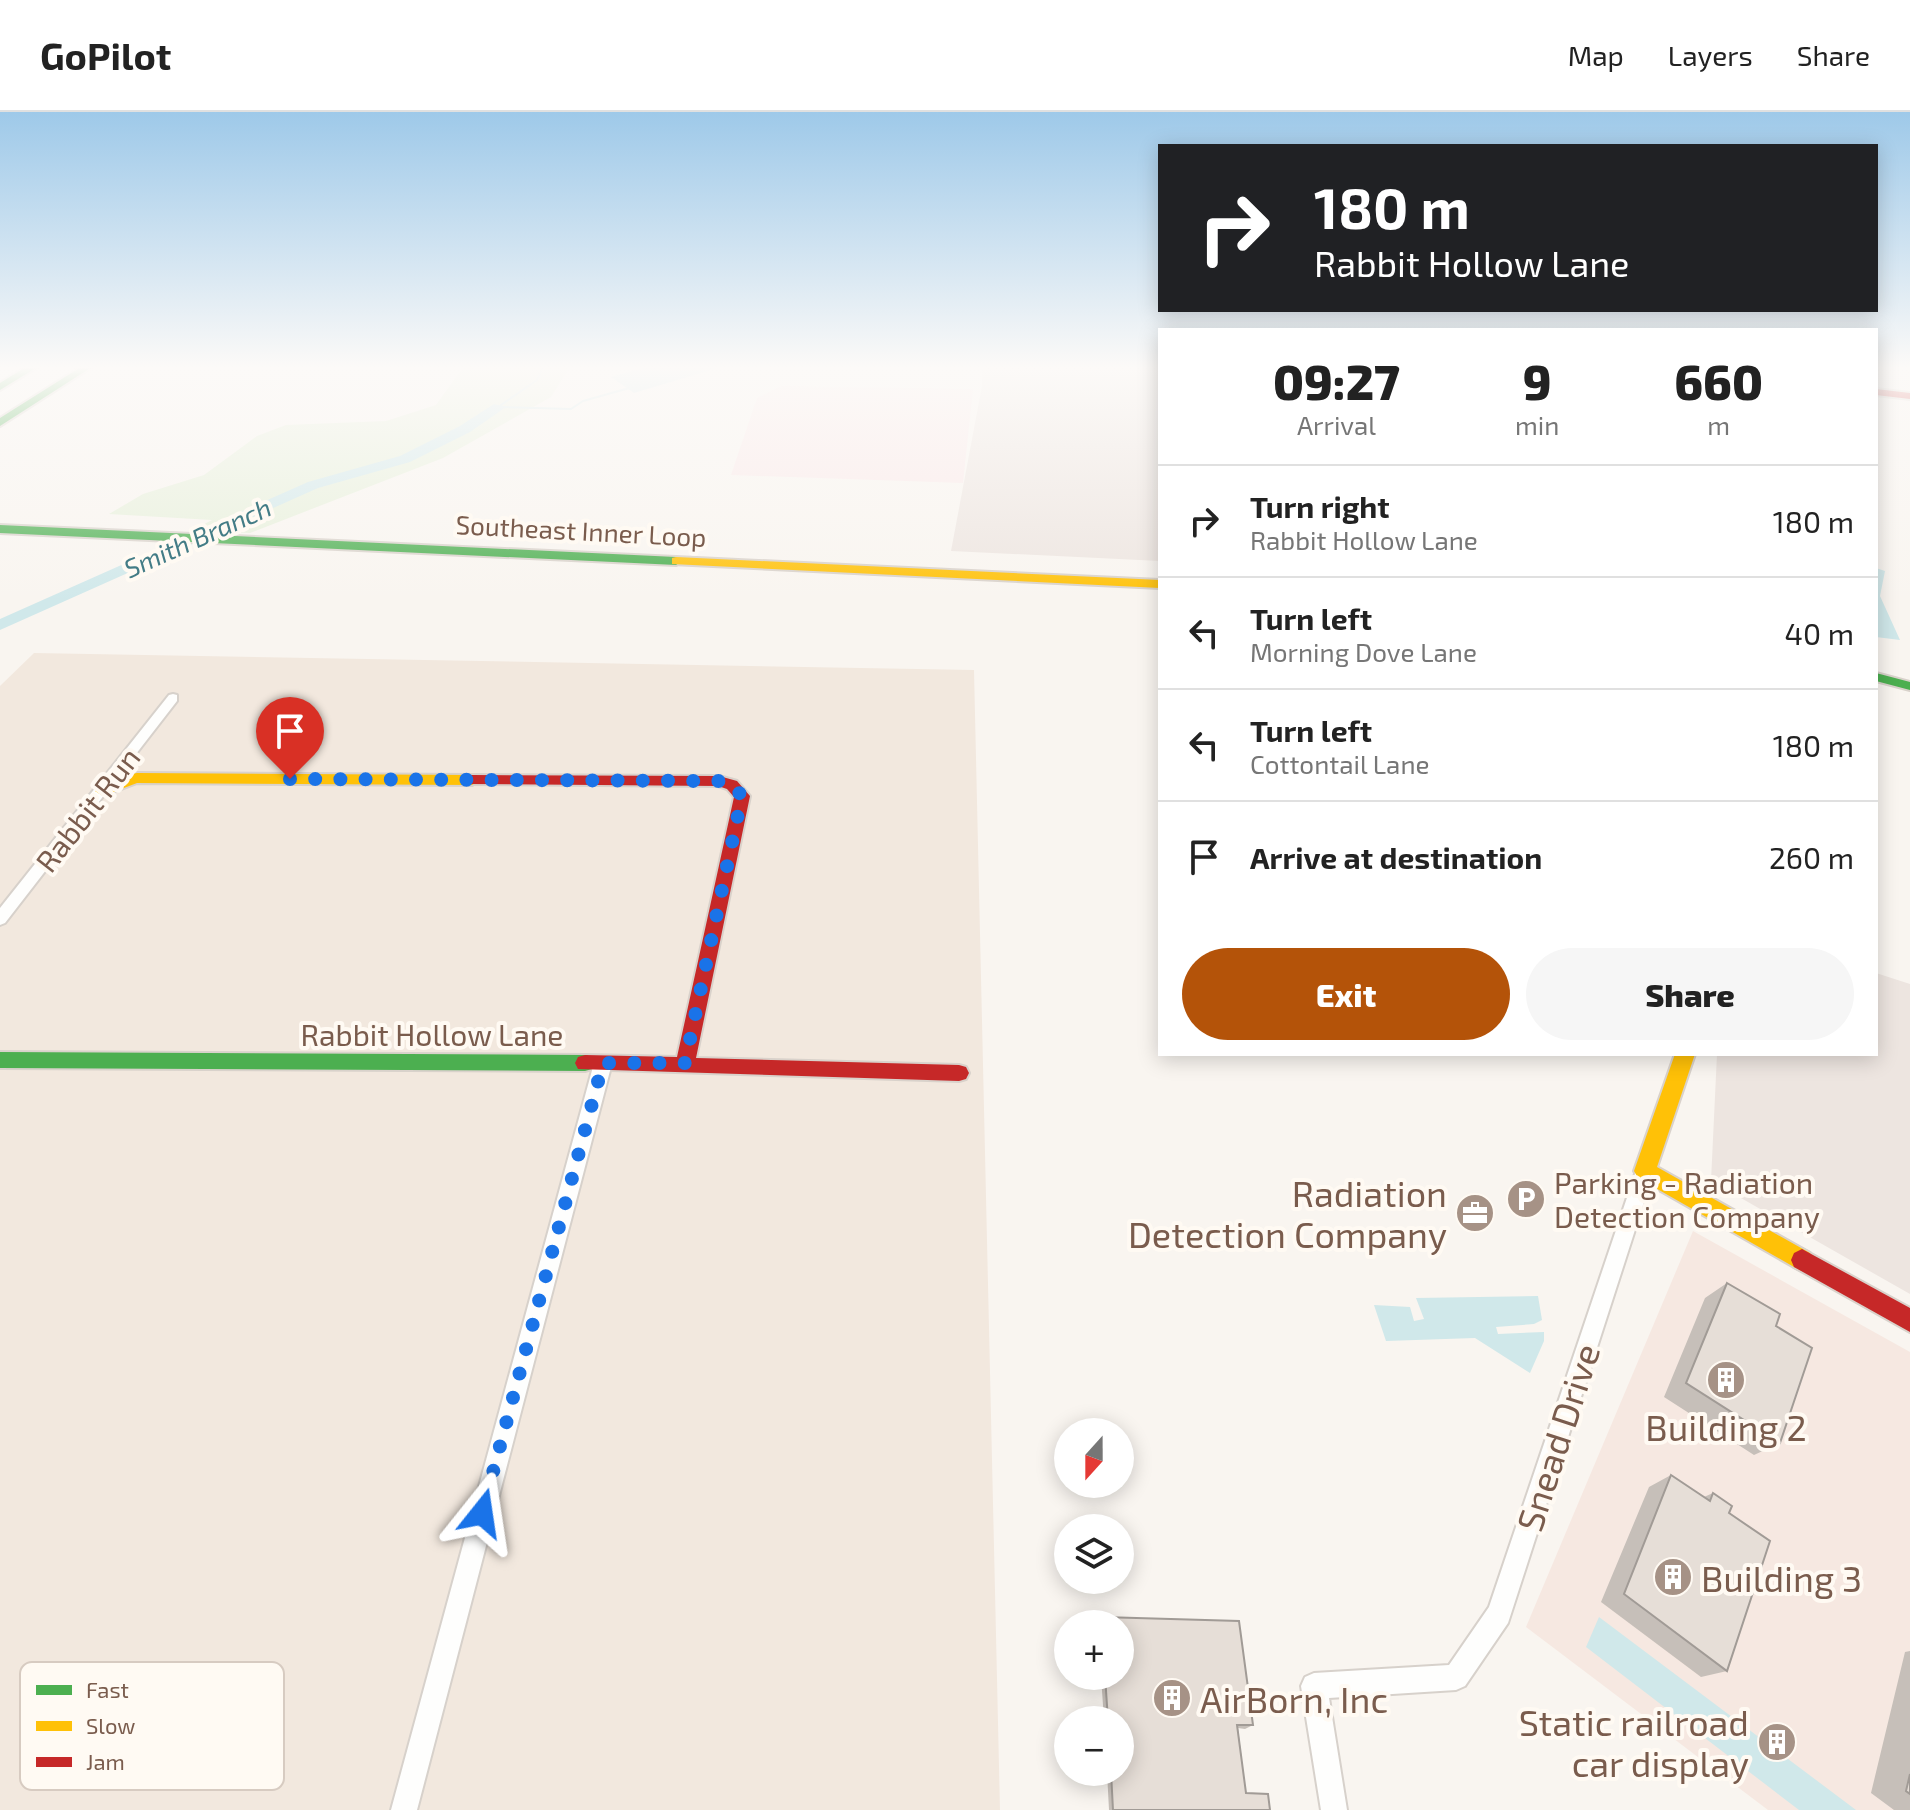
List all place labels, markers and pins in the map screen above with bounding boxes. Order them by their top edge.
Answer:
pin [256,697,324,779]
place label: Parking - Radiation Detection Company [1554,1164,1820,1234]
place label: Radiation Detection Company [1128,1171,1447,1255]
parking icon: Parking - Radiation Detection Company [1505,1178,1547,1220]
office icon: Radiation Detection Company [1454,1192,1496,1234]
building icon: Building 2 [1705,1359,1747,1401]
place label: Building 2 [1645,1405,1807,1448]
building icon: Building 3 [1652,1556,1694,1598]
place label: Building 3 [1701,1556,1862,1599]
building icon: AirBorn, Inc [1151,1677,1193,1719]
place label: AirBorn, Inc [1200,1677,1388,1720]
place label: Static railroad car display [1519,1700,1749,1784]
building icon: Static railroad car display [1756,1721,1798,1763]

